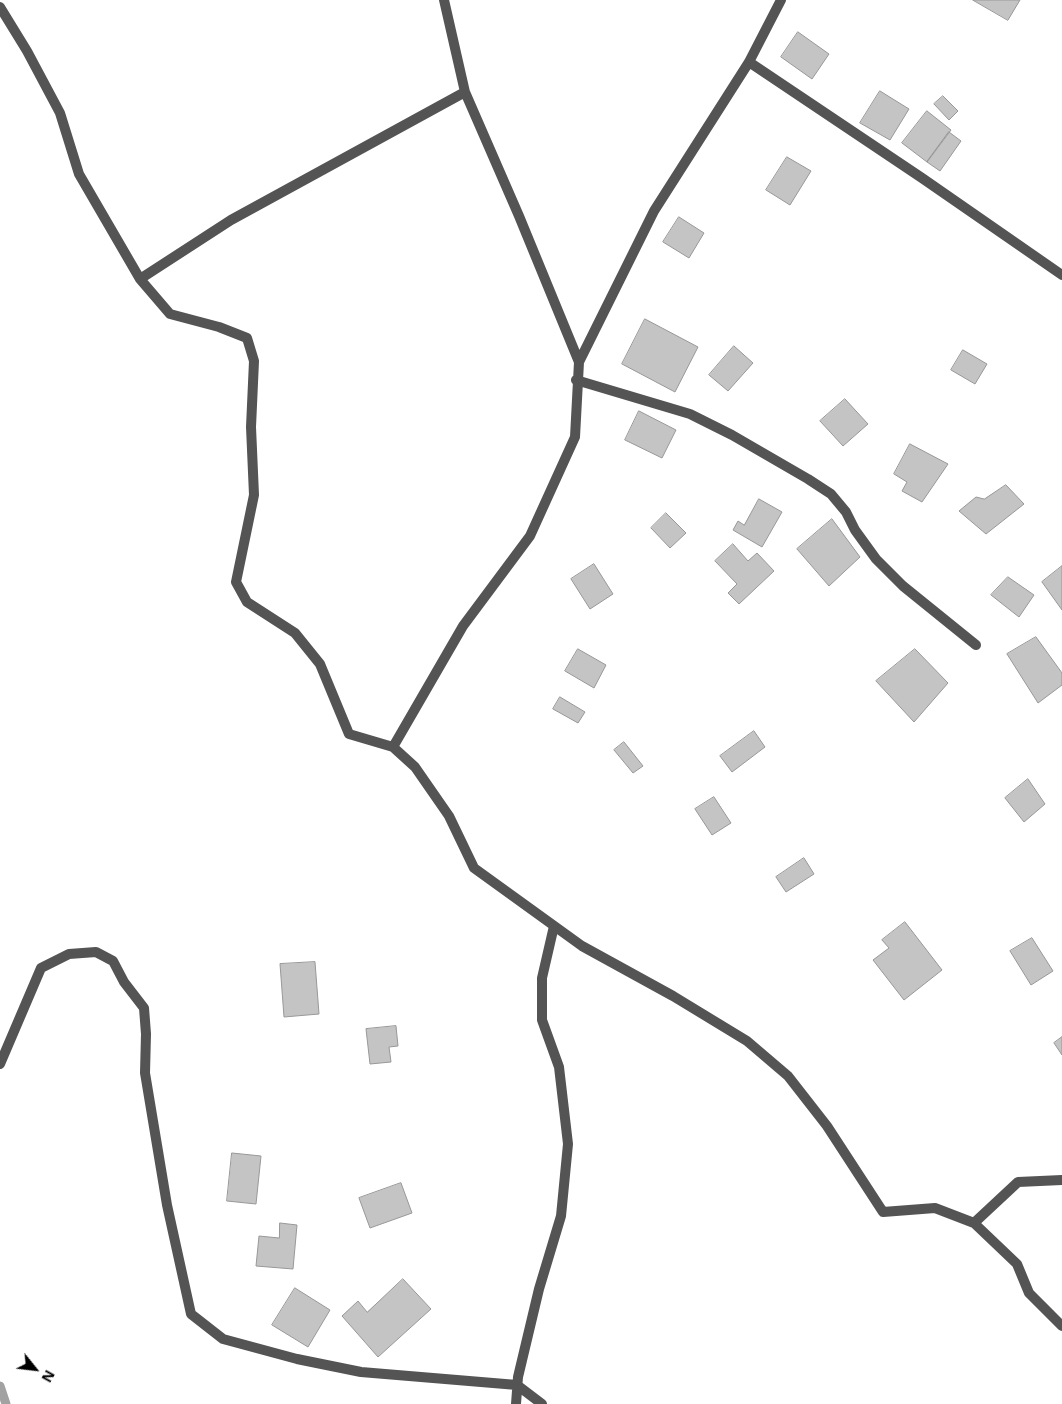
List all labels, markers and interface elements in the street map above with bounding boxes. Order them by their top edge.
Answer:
north arrow [10,1344,60,1394]
text: N [37,1367,60,1386]

